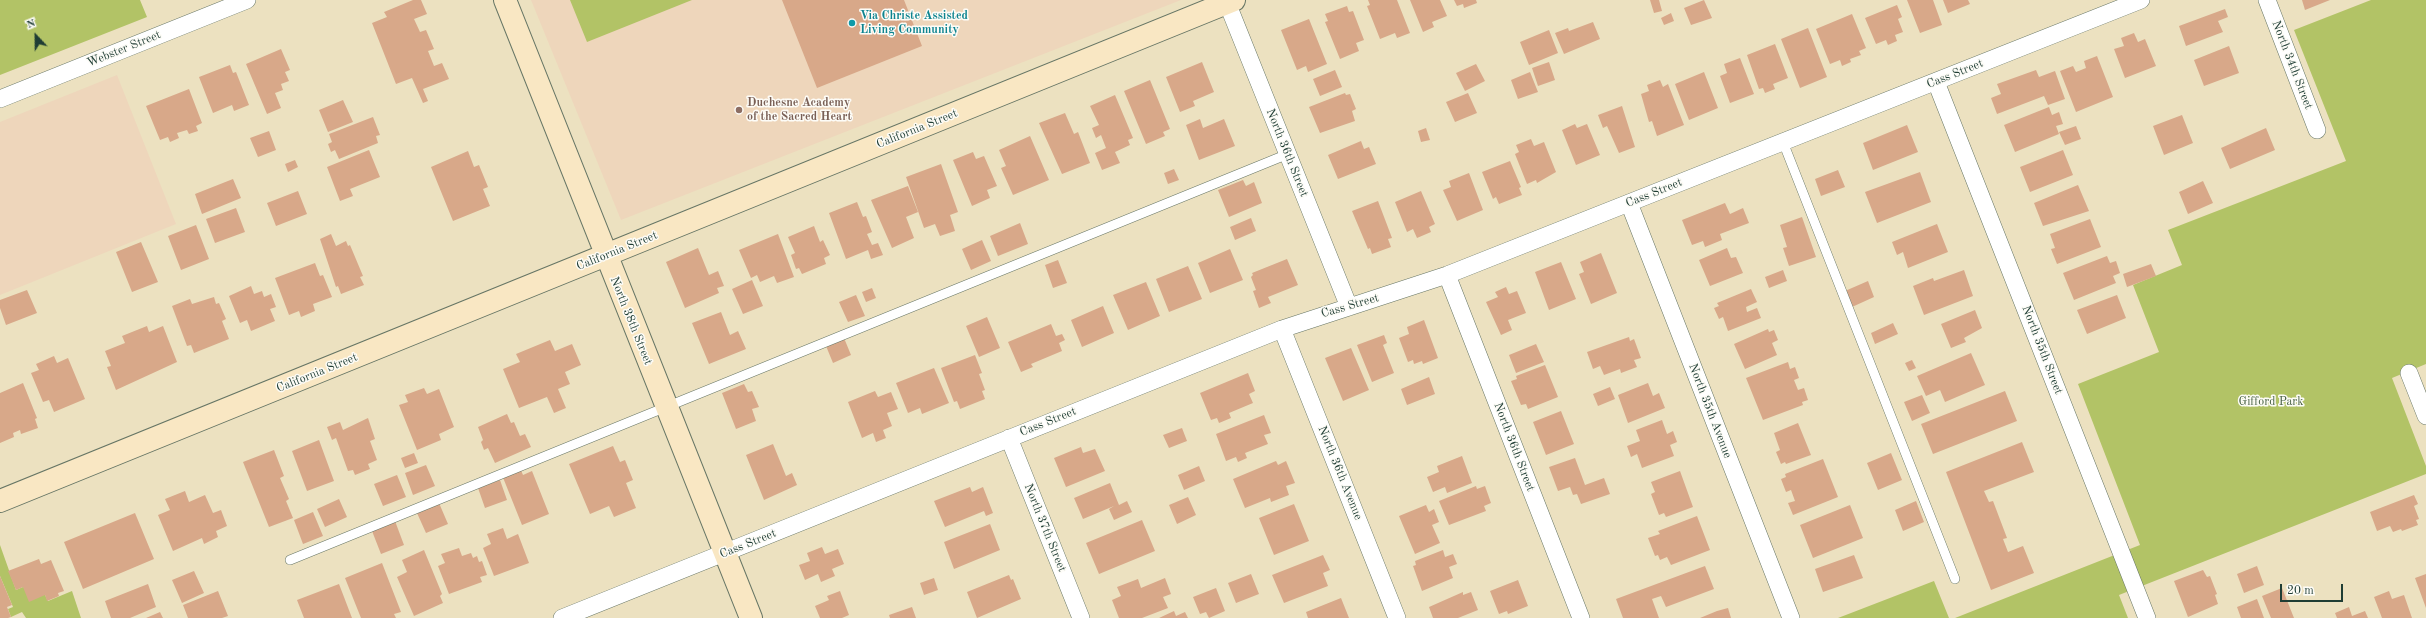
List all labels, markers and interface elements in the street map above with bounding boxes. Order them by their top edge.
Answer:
place label: Via Christe Assisted Living Community [860,9,968,37]
north arrow [16,16,56,56]
text: N [25,18,37,31]
marker: Via Christe Assisted Living Community [847,18,857,28]
street label: North 34th Street [2268,19,2316,111]
street label: Webster Street [85,28,163,70]
street label: Cass Street [1925,56,1985,92]
place label: Duchesne Academy of the Sacred Heart [747,96,852,124]
marker: Duchesne Academy of the Sacred Heart [734,105,744,115]
street label: California Street [874,106,960,152]
street label: North 36th Street [1263,107,1311,199]
street label: Cass Street [1624,175,1684,211]
street label: California Street [574,228,660,274]
street label: North 38th Street [607,275,655,367]
street label: Cass Street [1319,291,1381,321]
street label: North 35th Street [2018,304,2066,396]
street label: California Street [274,350,360,396]
street label: North 35th Avenue [1685,362,1735,460]
park label: Gifford Park [2238,395,2304,409]
street label: North 36th Street [1490,401,1538,493]
street label: Cass Street [1018,404,1078,440]
street label: North 36th Avenue [1315,424,1365,522]
street label: North 37th Street [1021,482,1069,574]
street label: Cass Street [718,526,778,562]
scale bar [2282,576,2345,602]
text: 20 m [2287,585,2314,597]

